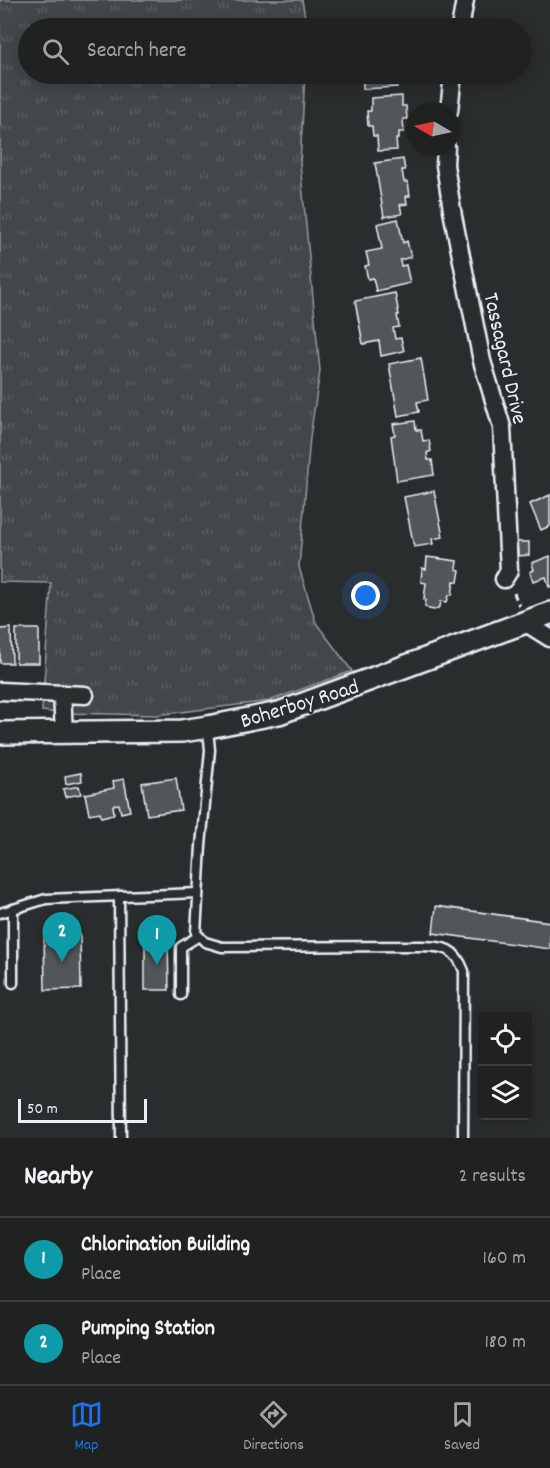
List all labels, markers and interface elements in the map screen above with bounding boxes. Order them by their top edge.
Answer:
search box [18,18,532,84]
icon: search [39,35,72,68]
text: Search here [87,36,186,67]
north arrow [406,102,460,156]
street label: Tassagard Drive [473,290,534,427]
your location [351,581,380,610]
street label: Boherboy Road [237,673,363,738]
pin: 2 [42,912,82,962]
pin: 1 [138,916,176,965]
map controls [478,1012,532,1120]
button: locate [478,1012,532,1066]
button: layers [478,1066,532,1120]
scale bar [18,1096,147,1124]
text: 50 m [27,1098,58,1121]
text: Nearby [24,1159,92,1196]
text: 2 results [459,1163,526,1191]
text: Chlorination Building [81,1230,250,1261]
text: 1 [41,1245,46,1273]
text: 160 m [483,1245,526,1273]
text: Place [81,1261,121,1289]
text: Pumping Station [81,1314,215,1345]
text: 2 [39,1329,48,1357]
text: 180 m [484,1329,526,1357]
text: Place [81,1345,121,1373]
tab: Map [70,1398,103,1457]
tab: Directions [243,1398,304,1457]
tab: Saved [444,1398,480,1457]

